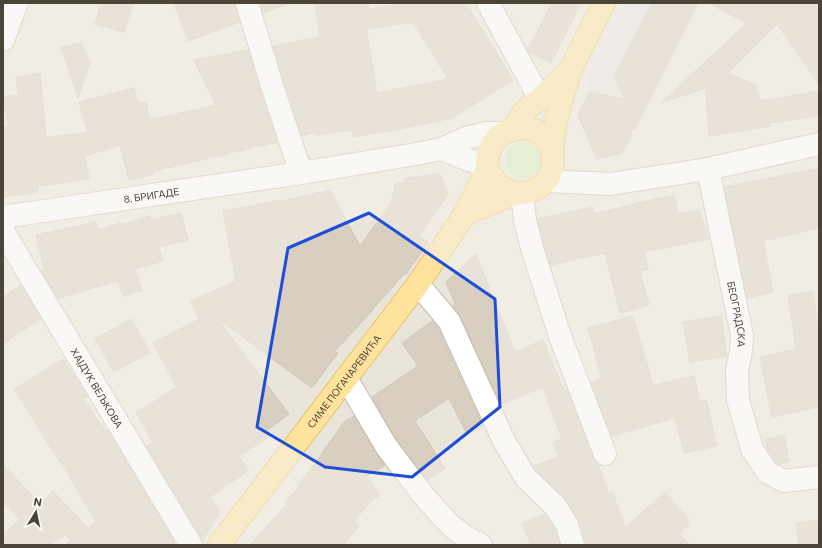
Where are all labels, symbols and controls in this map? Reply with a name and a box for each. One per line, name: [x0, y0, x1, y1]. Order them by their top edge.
street label: 8. БРИГАДЕ: [123, 185, 180, 205]
street label: БЕОГРАДСКА: [725, 280, 748, 348]
street label: СИМЕ ПОГАЧАРЕВИЋА: [305, 332, 383, 430]
street label: ХАЈДУК ВЕЉКОВА: [69, 346, 126, 430]
north arrow: [16, 492, 56, 532]
text: N: [33, 495, 43, 509]

